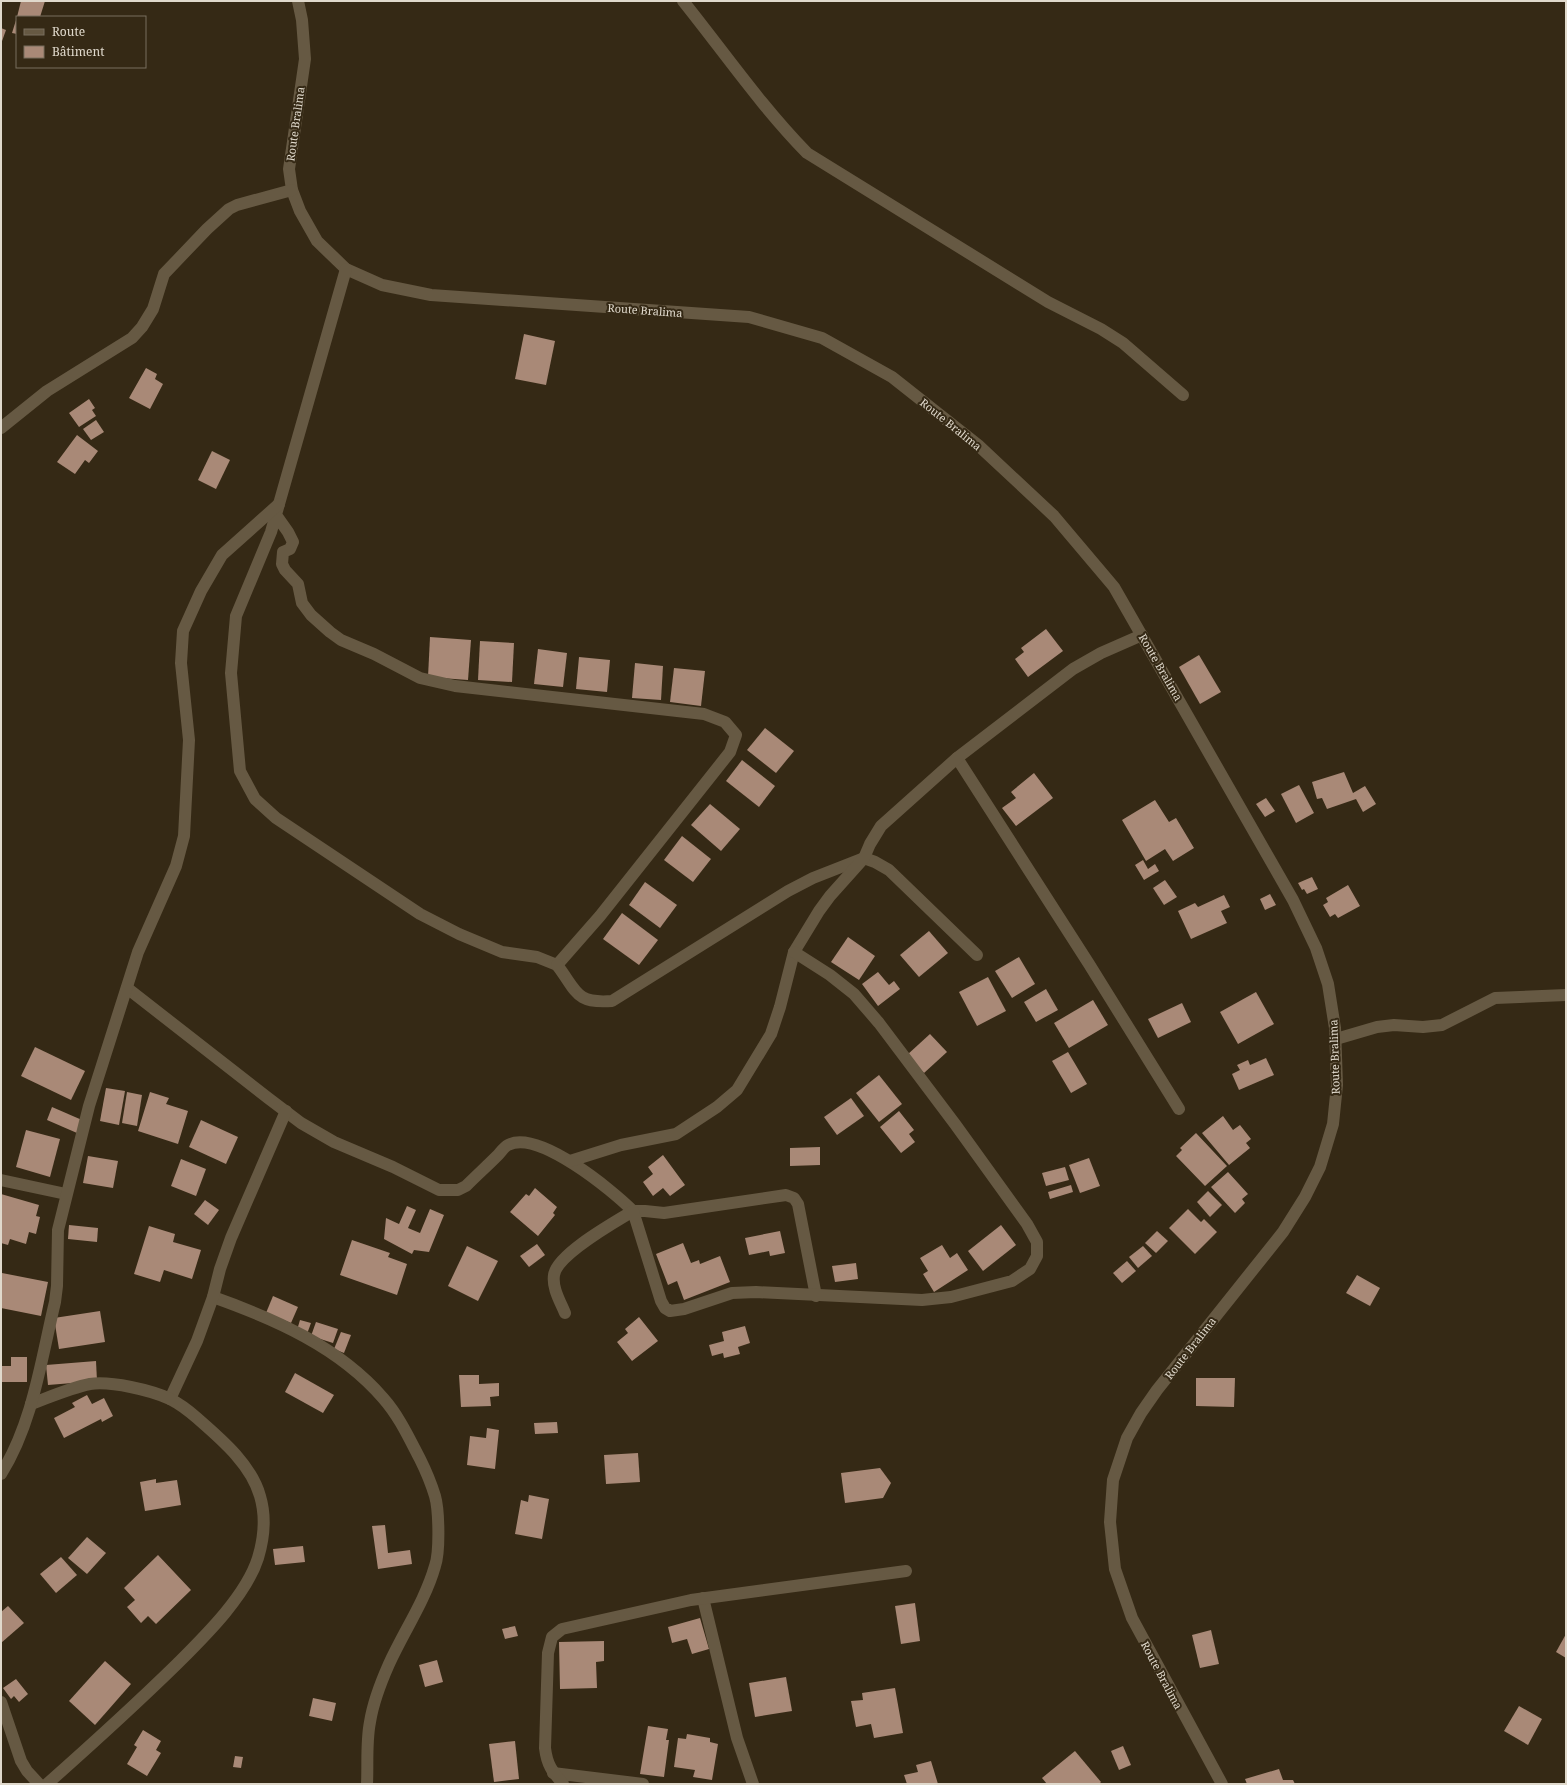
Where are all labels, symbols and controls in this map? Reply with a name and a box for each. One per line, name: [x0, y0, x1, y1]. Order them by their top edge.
legend: [16, 16, 146, 68]
text: Route: [52, 23, 85, 40]
text: Bâtiment: [52, 43, 104, 60]
street label: Route Bralima: [282, 86, 308, 162]
street label: Route Bralima: [607, 300, 683, 320]
street label: Route Bralima: [917, 395, 985, 453]
street label: Route Bralima: [1136, 631, 1186, 703]
street label: Route Bralima: [1325, 1019, 1343, 1095]
street label: Route Bralima: [1161, 1314, 1219, 1382]
street label: Route Bralima: [1138, 1638, 1186, 1712]

